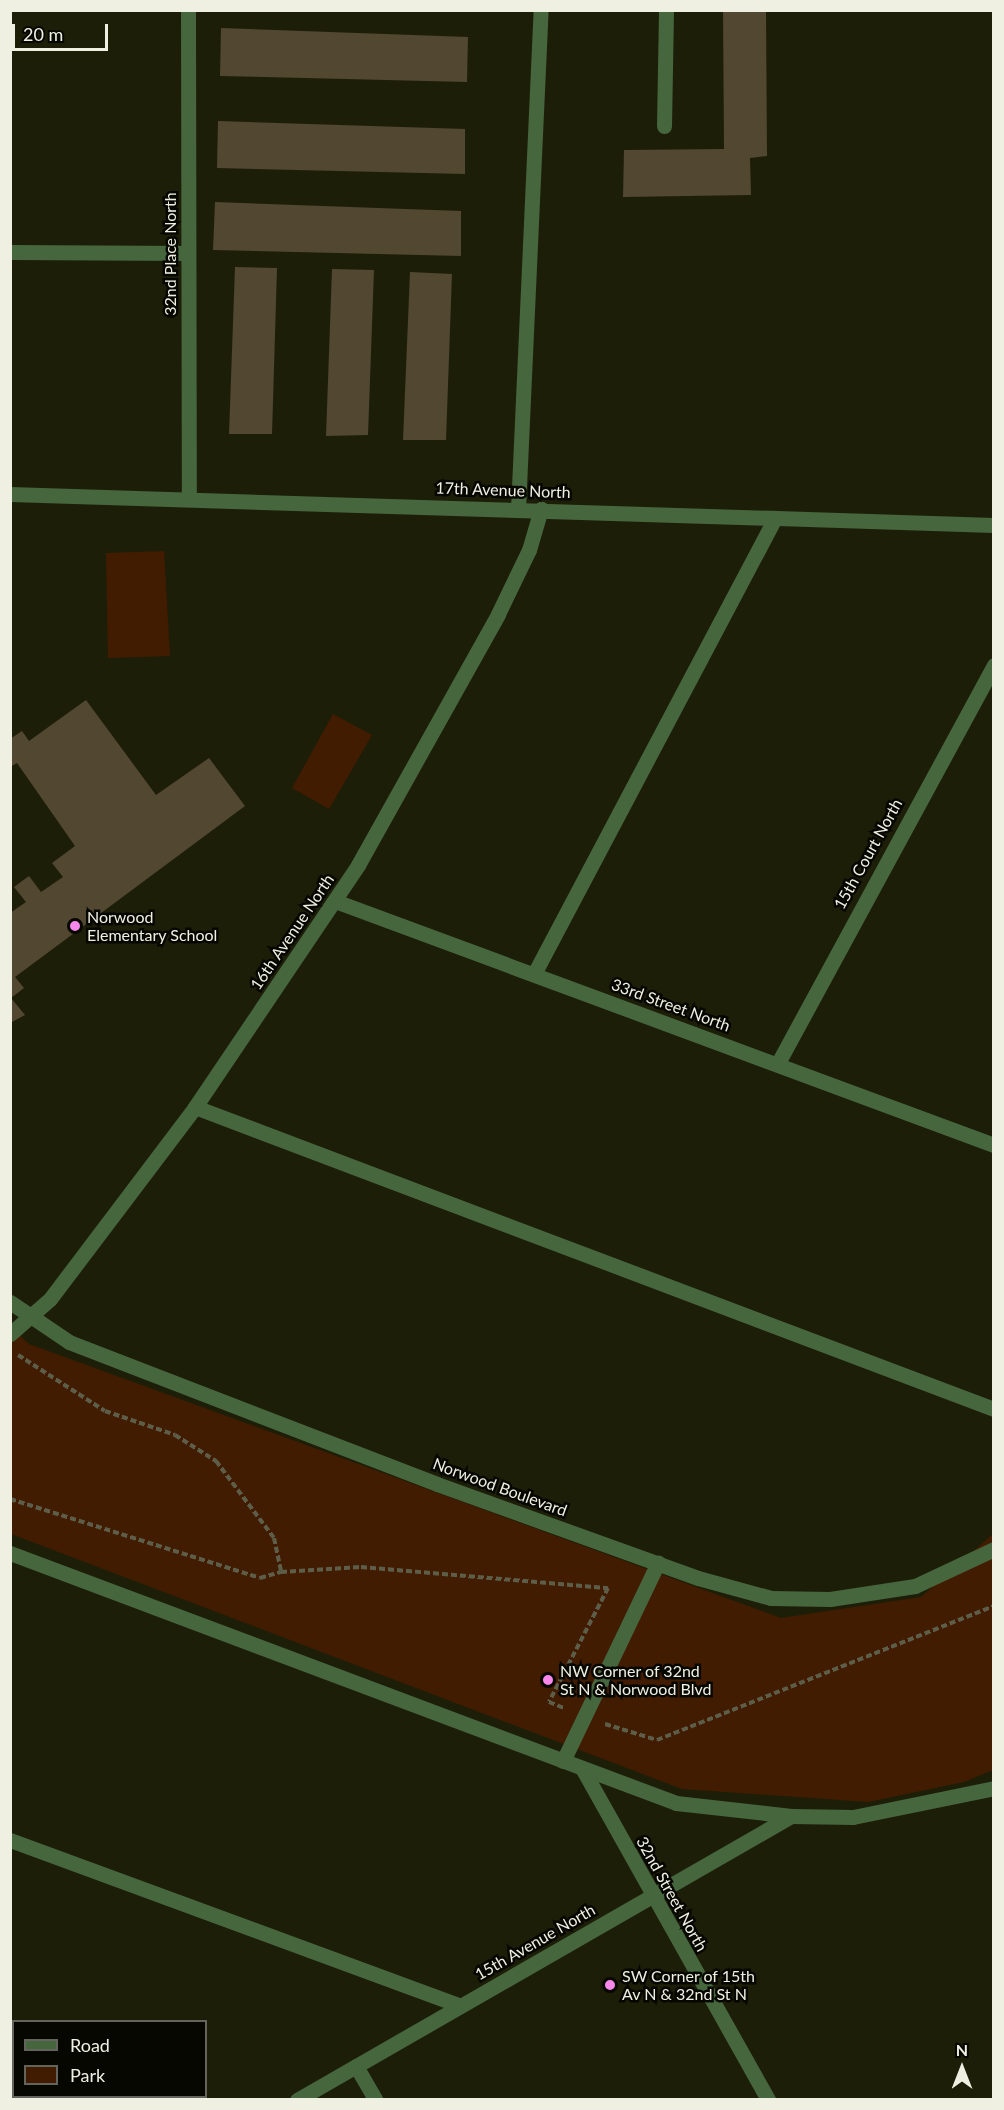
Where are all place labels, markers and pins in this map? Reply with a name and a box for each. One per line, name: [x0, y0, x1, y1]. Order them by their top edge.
place label: Norwood Elementary School: [87, 907, 218, 945]
marker: Norwood Elementary School: [68, 919, 82, 933]
place label: NW Corner of 32nd St N & Norwood Blvd: [560, 1661, 711, 1699]
marker: NW Corner of 32nd St N & Norwood Blvd: [541, 1673, 555, 1687]
place label: SW Corner of 15th Av N & 32nd St N: [622, 1966, 756, 2004]
marker: SW Corner of 15th Av N & 32nd St N: [603, 1978, 617, 1992]

